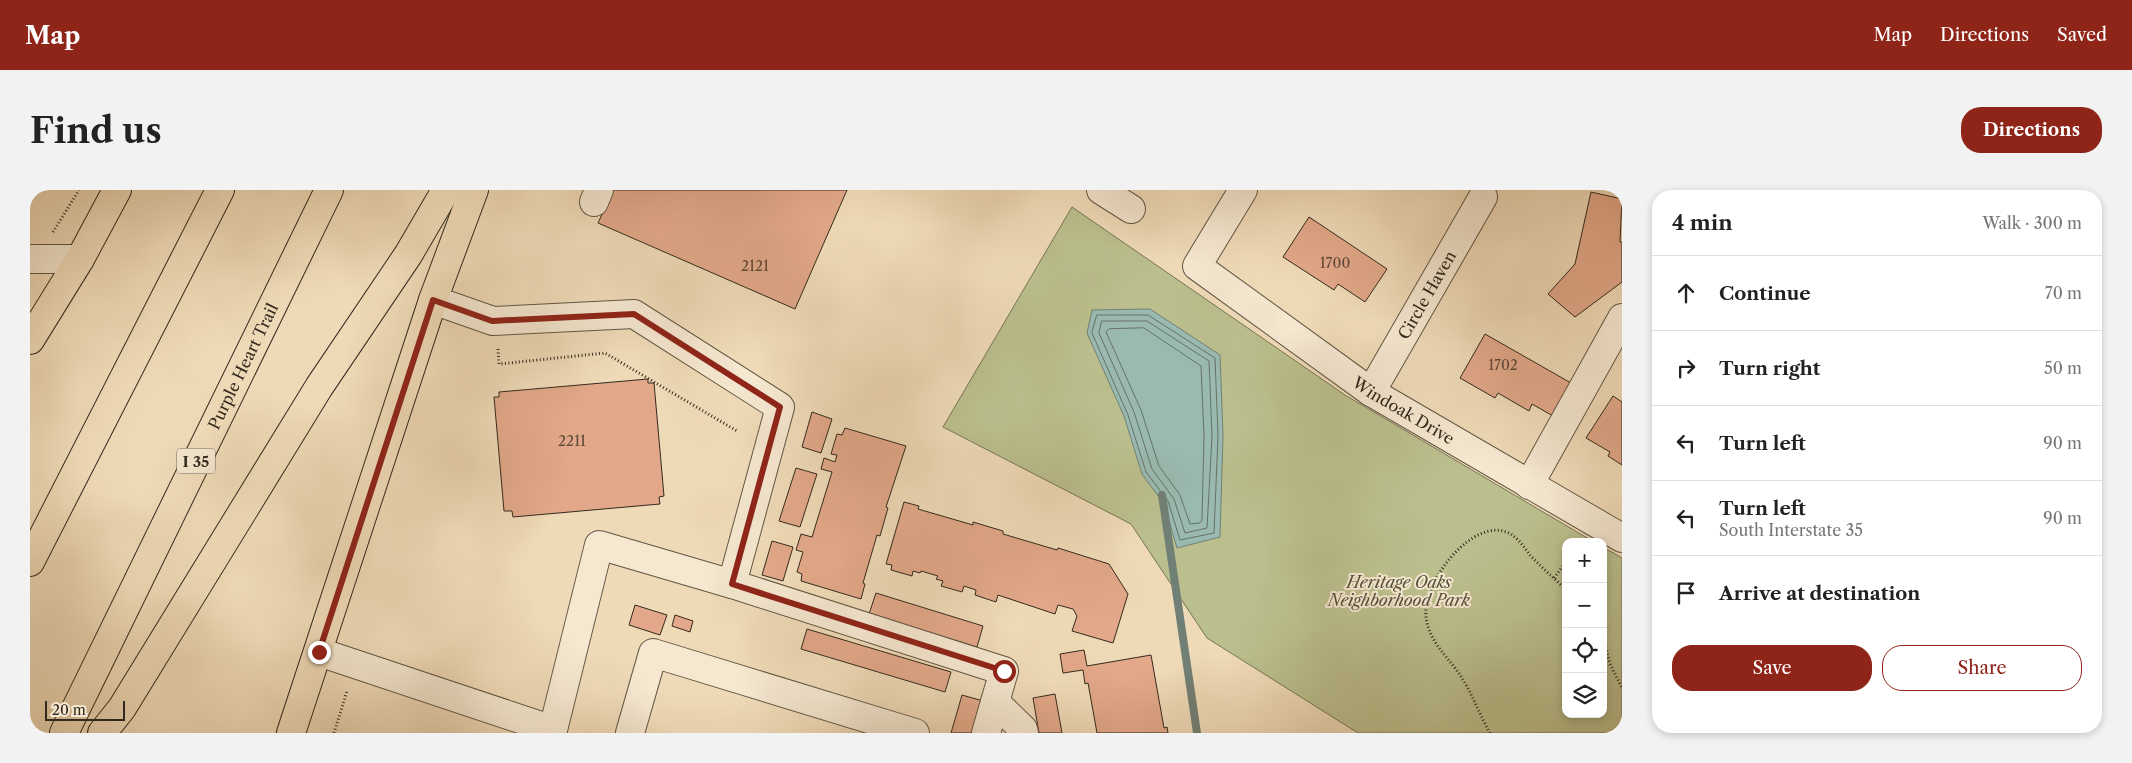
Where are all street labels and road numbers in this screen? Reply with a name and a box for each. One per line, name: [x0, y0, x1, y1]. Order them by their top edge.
street label: Circle Haven: [1393, 247, 1460, 343]
street label: Purple Heart Trail: [204, 300, 282, 433]
street label: Windoak Drive: [1348, 371, 1458, 448]
road number: I 35: [177, 448, 215, 474]

